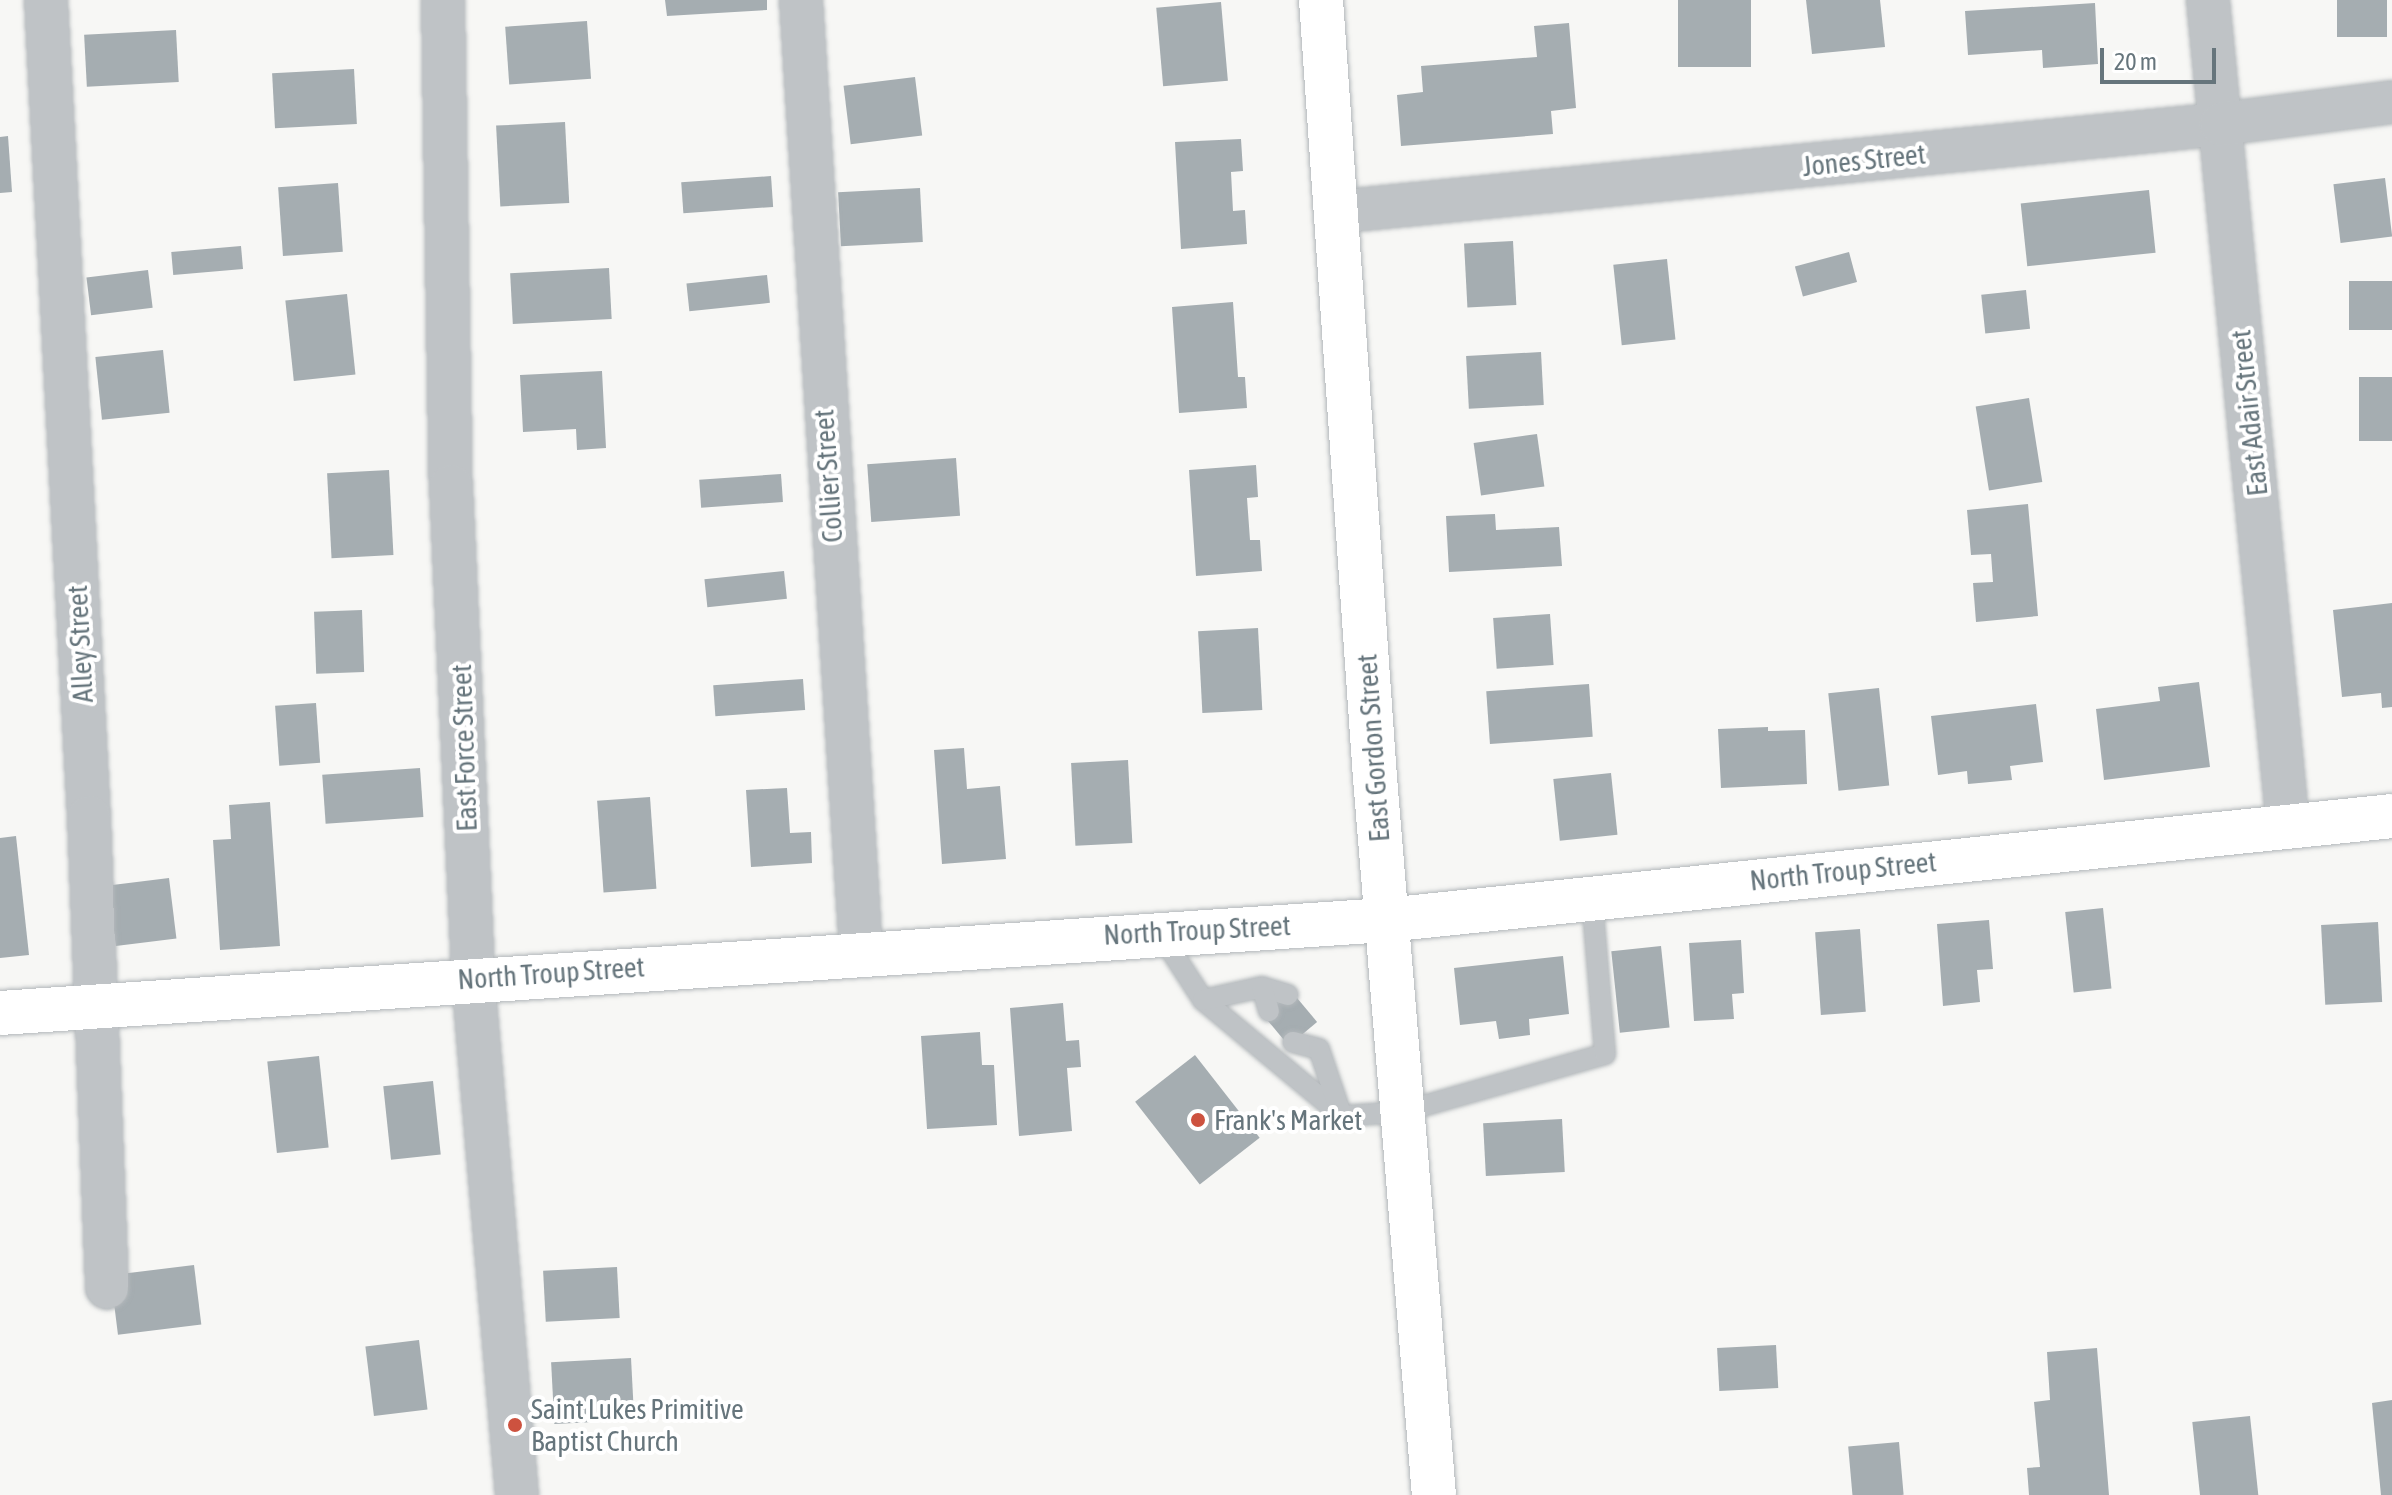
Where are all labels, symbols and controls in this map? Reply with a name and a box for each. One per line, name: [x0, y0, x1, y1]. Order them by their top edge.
scale bar: [2104, 32, 2220, 82]
text: 20 m: [2114, 48, 2157, 75]
street label: Jones Street: [1801, 137, 1927, 183]
street label: East Adair Street: [2224, 328, 2274, 498]
street label: Collier Street: [807, 408, 849, 544]
street label: Alley Street: [60, 584, 100, 704]
street label: East Gordon Street: [1350, 653, 1396, 843]
street label: East Force Street: [444, 664, 484, 832]
street label: North Troup Street: [1748, 845, 1938, 897]
street label: North Troup Street: [1103, 908, 1291, 952]
street label: North Troup Street: [456, 950, 646, 996]
place label: Frank's Market: [1214, 1103, 1362, 1137]
marker: Frank's Market: [1189, 1111, 1207, 1129]
place label: Saint Lukes Primitive Baptist Church: [531, 1392, 744, 1458]
marker: Saint Lukes Primitive Baptist Church: [506, 1416, 524, 1434]

